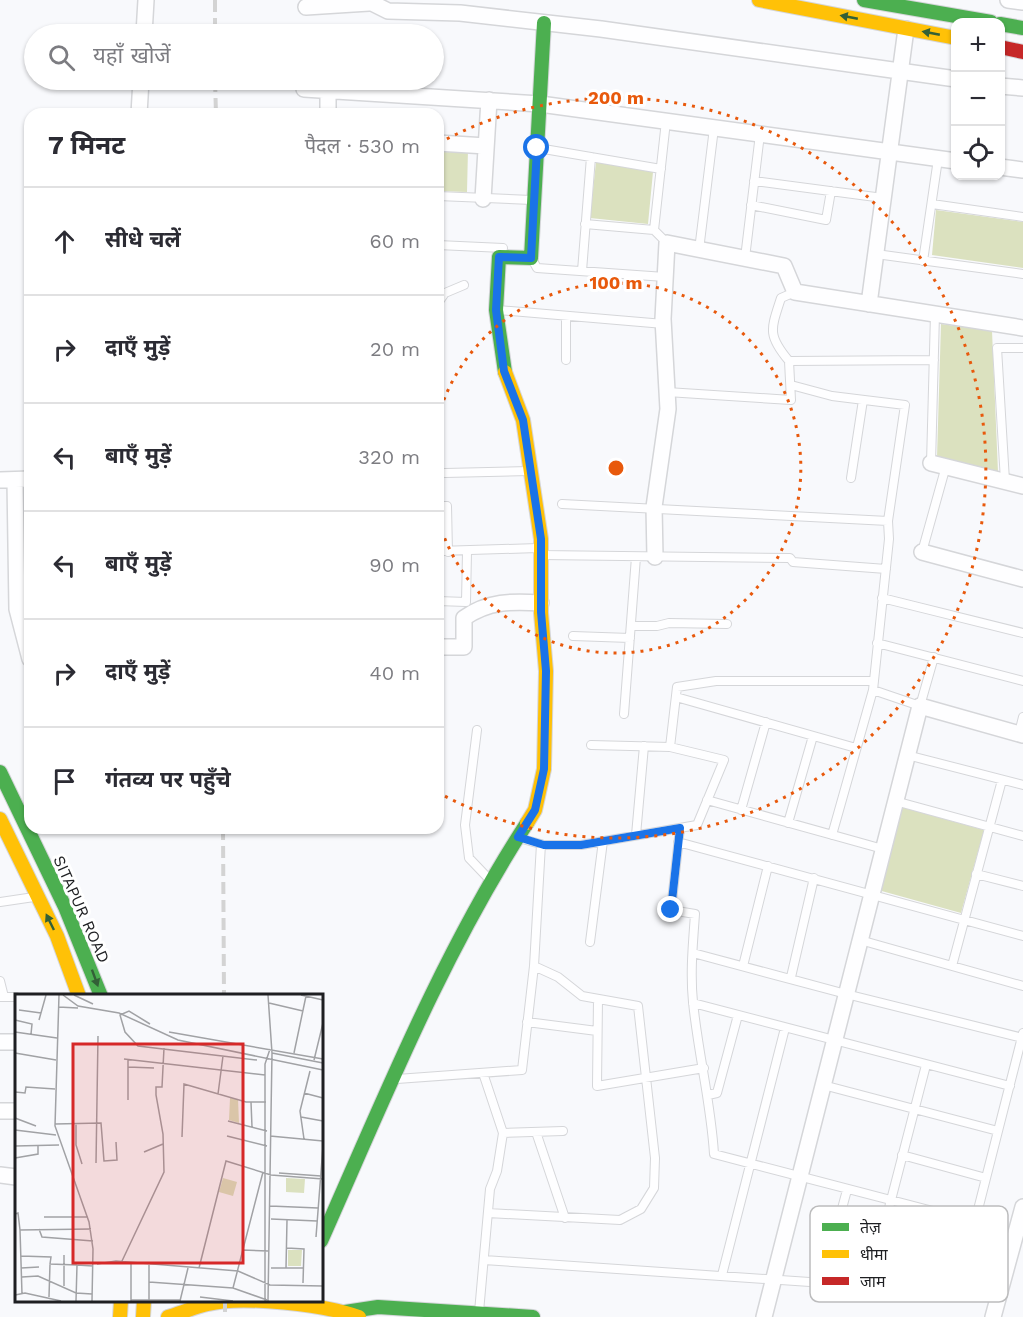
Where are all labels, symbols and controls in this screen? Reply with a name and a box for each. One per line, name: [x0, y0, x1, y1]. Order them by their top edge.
one-way arrow: [839, 12, 858, 21]
map controls: [951, 18, 1005, 180]
button: +: [951, 18, 1005, 72]
search box: [24, 24, 444, 90]
one-way arrow: [921, 28, 940, 37]
icon: search: [45, 41, 78, 74]
text: यहाँ खोजें: [93, 43, 171, 68]
button: −: [951, 72, 1005, 126]
text: 200 m: [588, 87, 644, 108]
button: locate: [951, 126, 1005, 180]
text: 7 मिनट: [48, 130, 125, 160]
text: पैदल · 530 m: [305, 134, 420, 158]
route start: [523, 134, 549, 160]
icon: ahead: [48, 225, 81, 258]
text: सीधे चलें: [105, 227, 181, 252]
text: 60 m: [370, 229, 420, 253]
text: 100 m: [589, 272, 643, 293]
icon: right: [48, 333, 81, 366]
text: दाएँ मुड़ें: [105, 335, 170, 360]
text: 20 m: [370, 337, 420, 361]
icon: left: [48, 441, 81, 474]
text: बाएँ मुड़ें: [105, 443, 172, 468]
text: 320 m: [358, 445, 420, 469]
centre of rings: [606, 458, 626, 478]
icon: left: [48, 549, 81, 582]
text: बाएँ मुड़ें: [105, 551, 172, 576]
text: 90 m: [369, 553, 420, 577]
icon: right: [48, 657, 81, 690]
text: दाएँ मुड़ें: [105, 659, 170, 684]
text: 40 m: [369, 661, 420, 685]
icon: arrive: [48, 765, 81, 798]
text: गंतव्य पर पहुँचे: [105, 767, 231, 792]
street label: SITAPUR ROAD: [49, 853, 114, 966]
route end: [657, 896, 683, 922]
one-way arrow: [46, 913, 55, 930]
one-way arrow: [90, 969, 100, 987]
inset map: [15, 994, 322, 1302]
legend: [810, 1206, 1008, 1302]
text: तेज़: [860, 1218, 882, 1237]
text: धीमा: [860, 1245, 889, 1264]
text: जाम: [860, 1272, 886, 1291]

